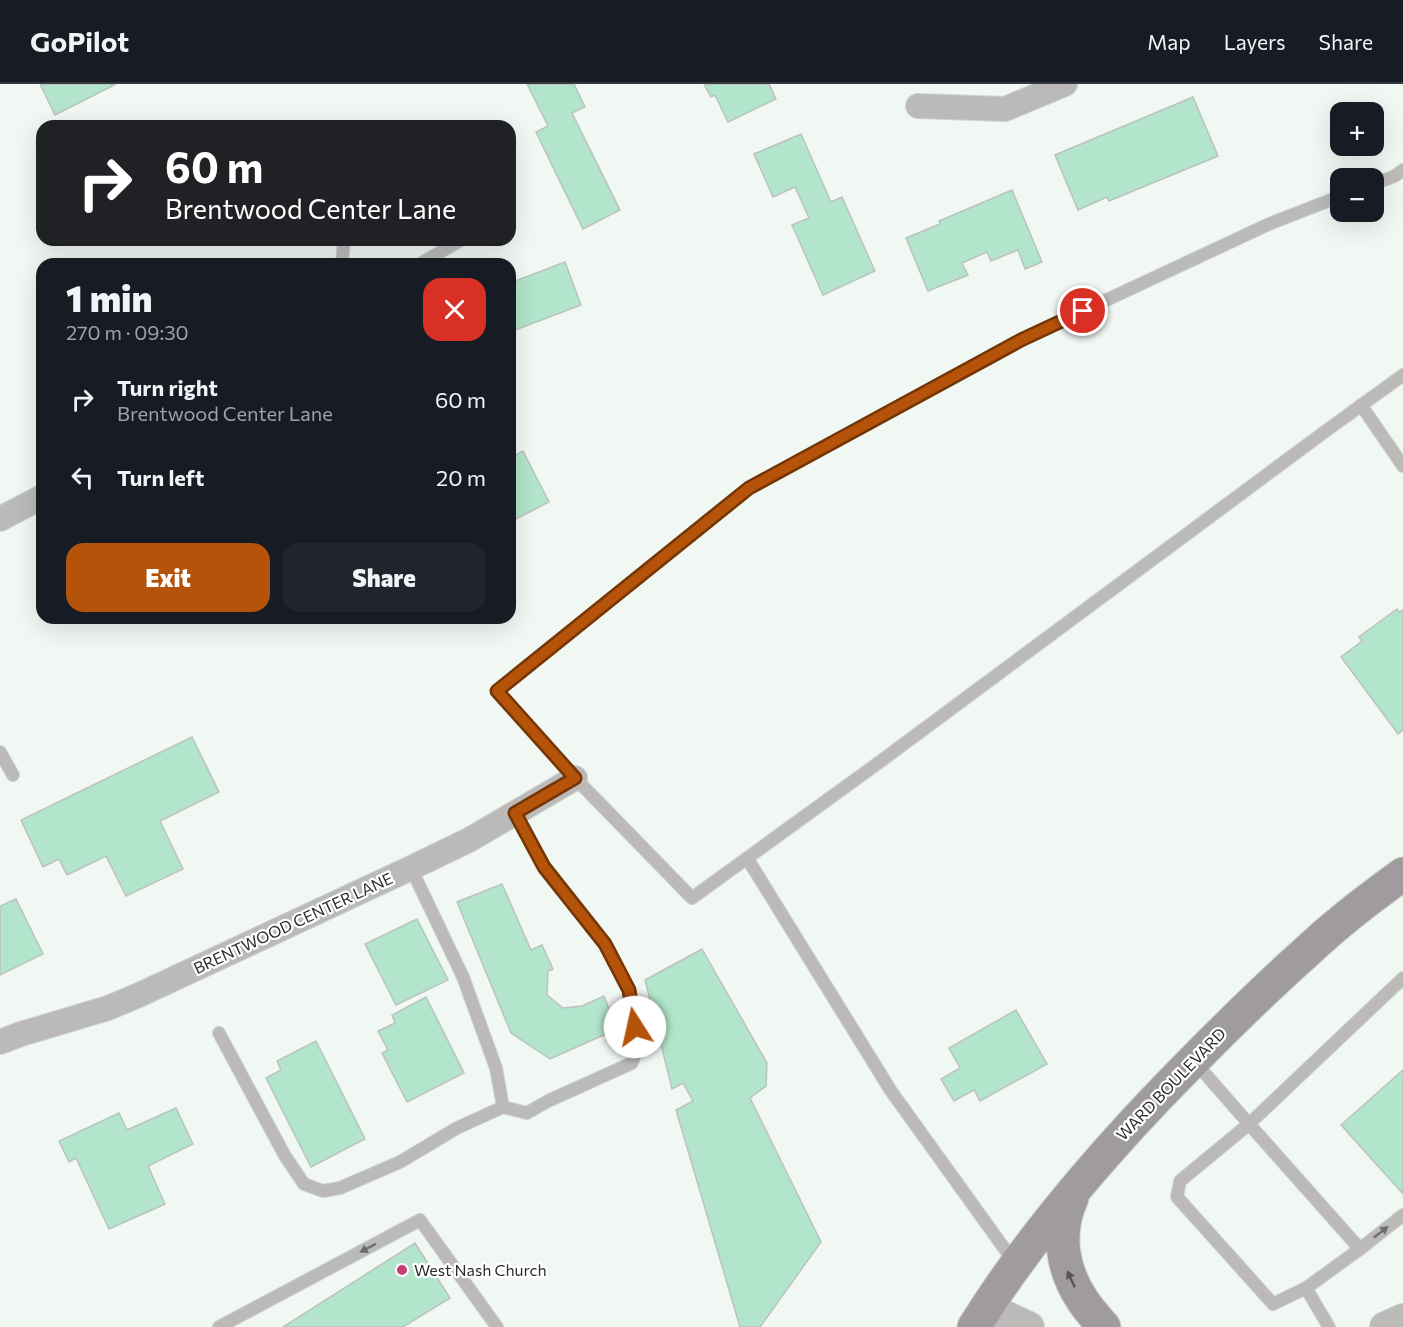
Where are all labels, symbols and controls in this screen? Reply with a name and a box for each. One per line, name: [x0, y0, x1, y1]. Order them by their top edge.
text: GoPilot: [30, 24, 129, 58]
text: Map: [1147, 29, 1191, 54]
text: Layers: [1224, 29, 1286, 54]
text: Share: [1319, 29, 1373, 54]
map controls: [1330, 102, 1384, 222]
button: +: [1330, 102, 1384, 156]
text: 60 m: [165, 140, 264, 192]
icon: right: [66, 144, 144, 222]
button: −: [1330, 168, 1384, 222]
text: Brentwood Center Lane: [165, 192, 456, 225]
text: 1 min: [66, 275, 152, 319]
button: close: [423, 278, 486, 341]
pin: [1057, 285, 1108, 336]
icon: arrive: [1066, 294, 1099, 327]
text: 270 m · 09:30: [66, 320, 189, 344]
text: Turn right: [117, 374, 218, 401]
icon: right: [66, 383, 99, 416]
text: 60 m: [435, 386, 486, 413]
text: Brentwood Center Lane: [117, 401, 333, 425]
icon: left: [66, 461, 99, 494]
text: Turn left: [117, 464, 204, 491]
text: 20 m: [436, 464, 486, 491]
button: Exit: [66, 543, 270, 612]
button: Share: [282, 543, 486, 612]
street label: BRENTWOOD CENTER LANE: [190, 868, 395, 977]
position arrow: [603, 995, 667, 1059]
street label: WARD BOULEVARD: [1112, 1024, 1229, 1144]
one-way arrow: [1374, 1227, 1389, 1239]
one-way arrow: [359, 1243, 376, 1253]
place label: West Nash Church: [414, 1260, 547, 1279]
marker: West Nash Church: [395, 1263, 409, 1277]
one-way arrow: [1066, 1269, 1076, 1287]

